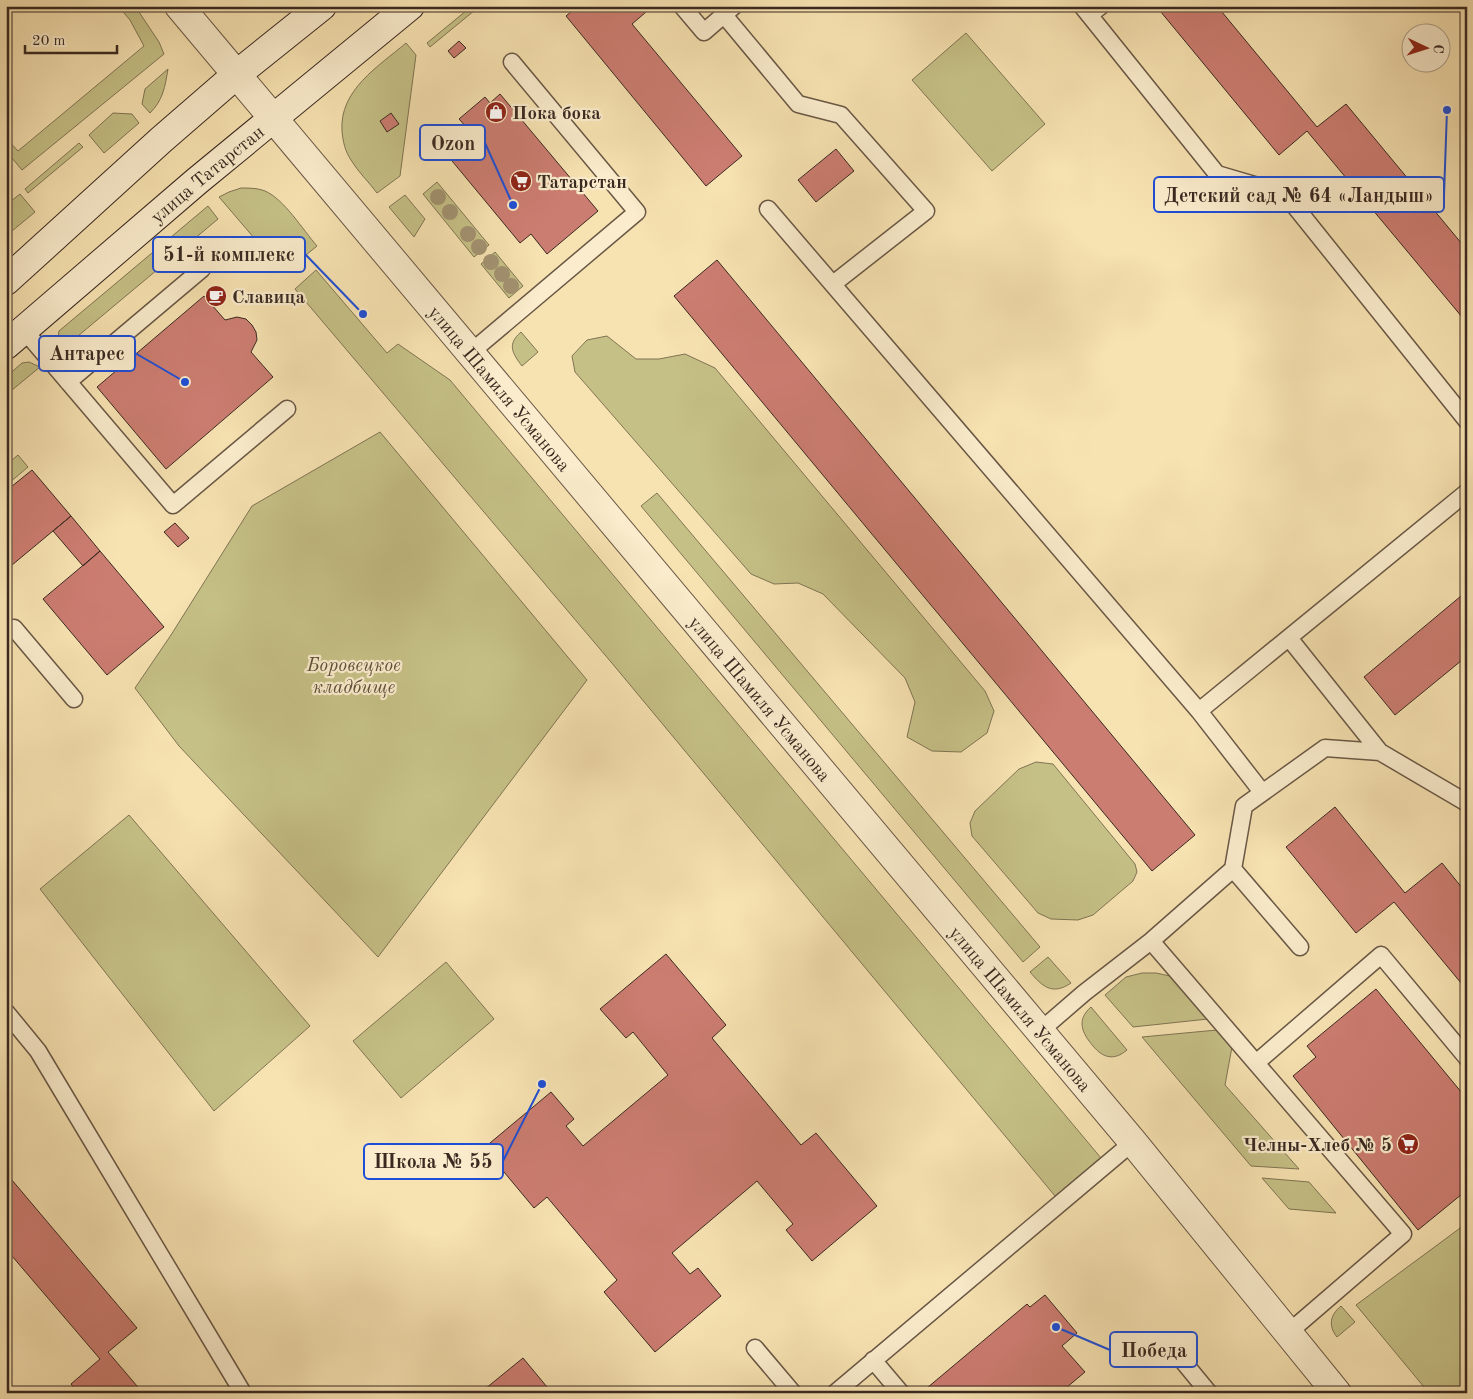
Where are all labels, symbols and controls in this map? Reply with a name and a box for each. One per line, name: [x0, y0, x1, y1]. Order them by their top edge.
scale bar: [25, 22, 118, 54]
north arrow: [1400, 22, 1450, 72]
text: 20 m: [32, 34, 66, 49]
text: С: [1431, 44, 1445, 54]
shop icon: Пока бока: [484, 100, 508, 124]
place label: Пока бока: [512, 105, 601, 124]
street label: улица Татарстан: [148, 123, 269, 228]
callout: Ozon: [420, 125, 485, 160]
text: Ozon: [431, 135, 475, 155]
supermarket icon: Татарстан: [509, 169, 533, 193]
place label: Татарстан: [537, 174, 627, 193]
callout: Детский сад № 64 «Ландыш»: [1154, 177, 1444, 212]
text: Детский сад № 64 «Ландыш»: [1164, 187, 1434, 207]
callout: 51-й комплекс: [153, 237, 305, 272]
text: 51-й комплекс: [163, 245, 295, 266]
cafe icon: Славица: [204, 284, 228, 308]
place label: Славица: [232, 289, 306, 308]
street label: улица Шамиля Усманова: [423, 303, 573, 477]
callout: Антарес: [39, 336, 135, 371]
text: Антарес: [49, 345, 125, 365]
street label: улица Шамиля Усманова: [684, 614, 833, 787]
park label: Боровецкое кладбище: [306, 657, 401, 698]
street label: улица Шамиля Усманова: [944, 924, 1094, 1097]
supermarket icon: Челны-Хлеб № 5: [1396, 1132, 1420, 1156]
place label: Челны-Хлеб № 5: [1243, 1137, 1392, 1156]
callout: Школа № 55: [364, 1144, 503, 1179]
text: Школа № 55: [373, 1152, 493, 1173]
callout: Победа: [1110, 1332, 1197, 1367]
text: Победа: [1121, 1342, 1187, 1362]

